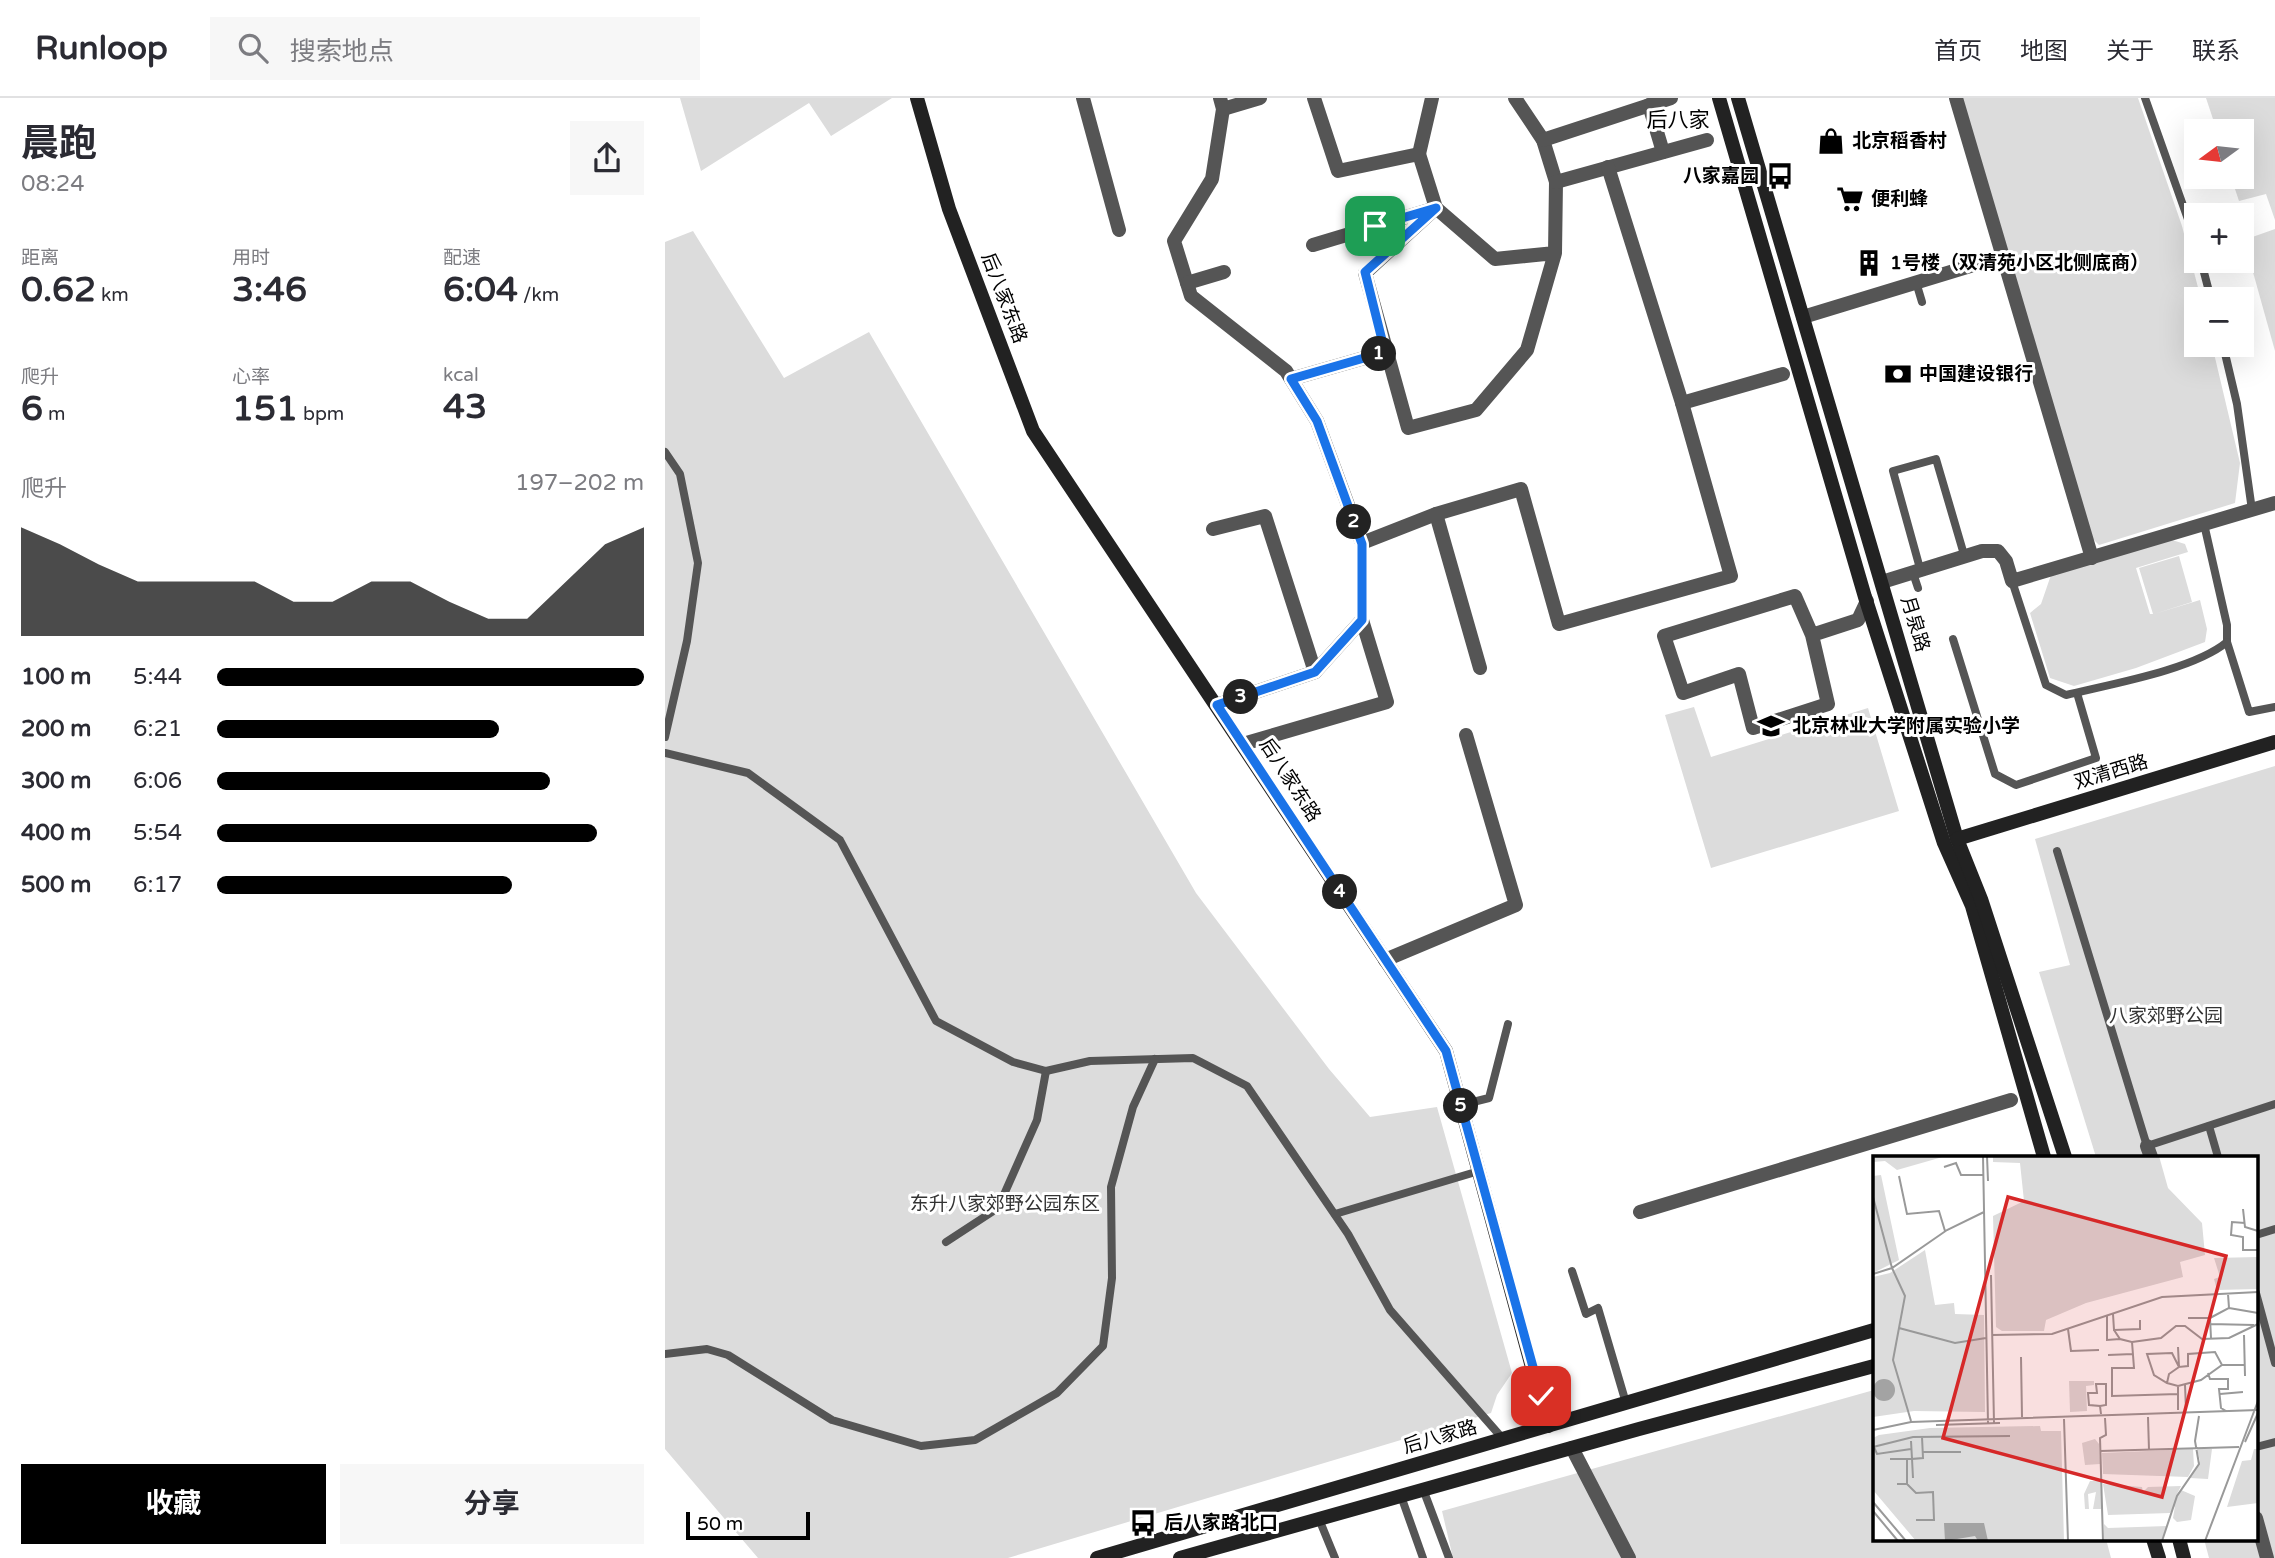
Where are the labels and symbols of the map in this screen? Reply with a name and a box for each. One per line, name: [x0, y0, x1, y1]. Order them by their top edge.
district label: 后八家: [1647, 108, 1710, 133]
north arrow: [2184, 119, 2254, 189]
shop icon: 北京稻香村: [1816, 126, 1846, 156]
place label: 北京稻香村: [1852, 130, 1947, 152]
bus stop icon: 八家嘉园: [1765, 161, 1795, 191]
place label: 八家嘉园: [1683, 165, 1759, 187]
supermarket icon: 便利蜂: [1835, 184, 1865, 214]
place label: 便利蜂: [1871, 188, 1928, 210]
pin: [1345, 196, 1405, 256]
building icon: 1号楼（双清苑小区北侧底商）: [1854, 248, 1884, 278]
street label: 后八家东路: [977, 250, 1031, 346]
place label: 1号楼（双清苑小区北侧底商）: [1890, 252, 2149, 274]
pin: 1: [1361, 336, 1397, 372]
bank icon: 中国建设银行: [1883, 359, 1913, 389]
place label: 中国建设银行: [1919, 363, 2033, 385]
pin: 2: [1337, 504, 1371, 540]
street label: 月泉路: [1896, 594, 1934, 654]
pin: 3: [1223, 680, 1259, 714]
school or university icon: 北京林业大学附属实验小学: [1756, 711, 1786, 741]
place label: 北京林业大学附属实验小学: [1792, 715, 2020, 737]
street label: 后八家东路: [1255, 734, 1325, 826]
street label: 双清西路: [2071, 750, 2151, 794]
pin: 4: [1323, 874, 1357, 910]
park label: 八家郊野公园: [2109, 1005, 2223, 1027]
pin: 5: [1443, 1088, 1479, 1124]
inset map: [1873, 1156, 2257, 1540]
park label: 东升八家郊野公园东区: [910, 1193, 1100, 1215]
pin: [1511, 1366, 1571, 1426]
street label: 后八家路: [1400, 1416, 1480, 1458]
bus stop icon: 后八家路北口: [1128, 1508, 1158, 1538]
scale bar: [686, 1509, 810, 1541]
place label: 后八家路北口: [1164, 1512, 1278, 1534]

